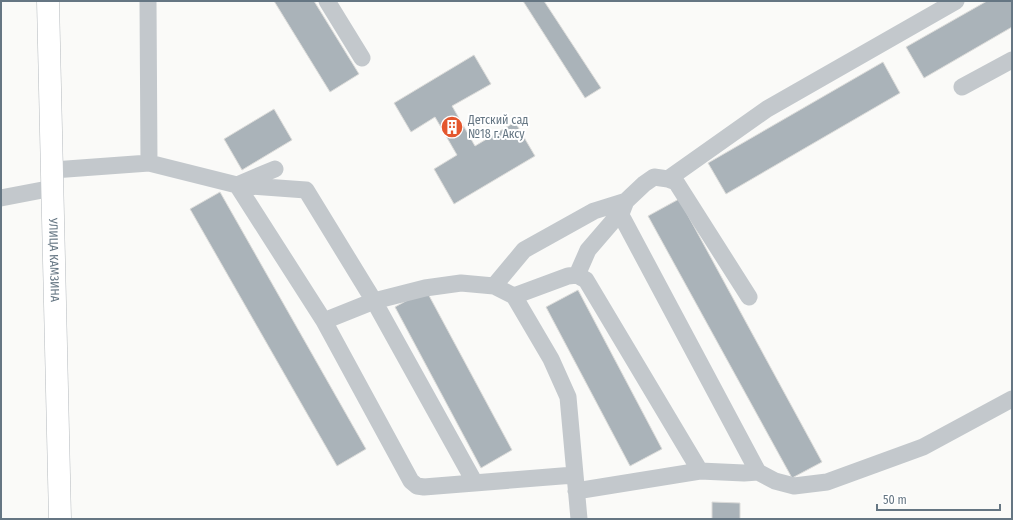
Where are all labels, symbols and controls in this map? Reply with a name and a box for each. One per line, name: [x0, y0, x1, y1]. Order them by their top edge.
place label: Детский сад №18 г. Аксу: [467, 113, 528, 141]
building icon: Детский сад №18 г. Аксу: [439, 114, 465, 140]
street label: УЛИЦА КАМЗИНА: [46, 217, 62, 303]
scale bar: [877, 486, 1000, 512]
text: 50 m: [883, 493, 907, 507]

